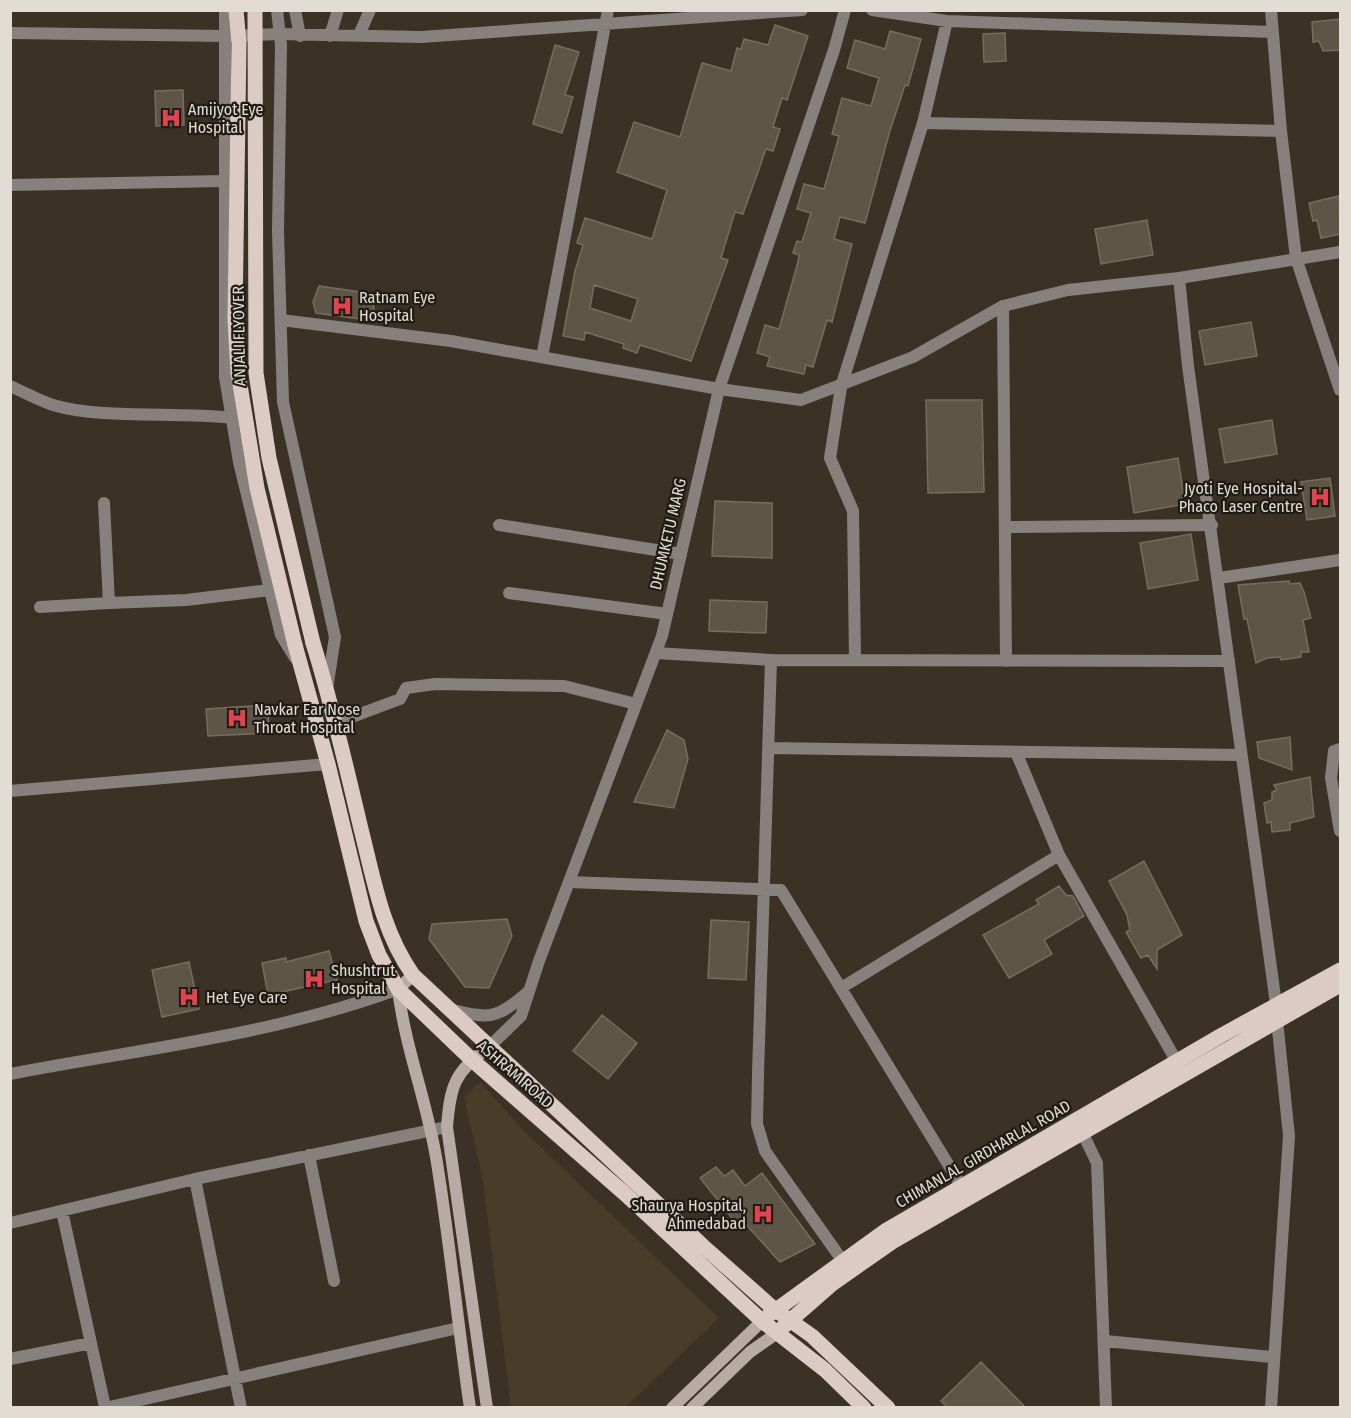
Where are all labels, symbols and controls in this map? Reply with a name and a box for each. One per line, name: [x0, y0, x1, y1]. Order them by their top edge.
place label: Amijyot Eye Hospital: [188, 100, 264, 137]
hospital icon: Amijyot Eye Hospital: [159, 106, 183, 130]
street label: ANJALI FLYOVER: [229, 285, 249, 386]
place label: Ratnam Eye Hospital: [359, 288, 435, 325]
hospital icon: Ratnam Eye Hospital: [330, 294, 354, 318]
street label: DHUMKETU MARG: [646, 476, 690, 592]
place label: Jyoti Eye Hospital- Phaco Laser Centre: [1179, 479, 1303, 516]
hospital icon: Jyoti Eye Hospital- Phaco Laser Centre: [1308, 485, 1332, 509]
place label: Navkar Ear Nose Throat Hospital: [254, 700, 360, 737]
hospital icon: Navkar Ear Nose Throat Hospital: [225, 706, 249, 730]
place label: Shushtrut Hospital: [331, 961, 396, 998]
hospital icon: Shushtrut Hospital: [302, 967, 326, 991]
hospital icon: Het Eye Care: [177, 985, 201, 1009]
place label: Het Eye Care: [206, 988, 287, 1007]
street label: ASHRAM ROAD: [473, 1036, 557, 1112]
street label: CHIMANLAL GIRDHARLAL ROAD: [892, 1096, 1074, 1212]
place label: Shaurya Hospital, Ahmedabad: [631, 1196, 746, 1233]
hospital icon: Shaurya Hospital, Ahmedabad: [751, 1202, 775, 1226]

